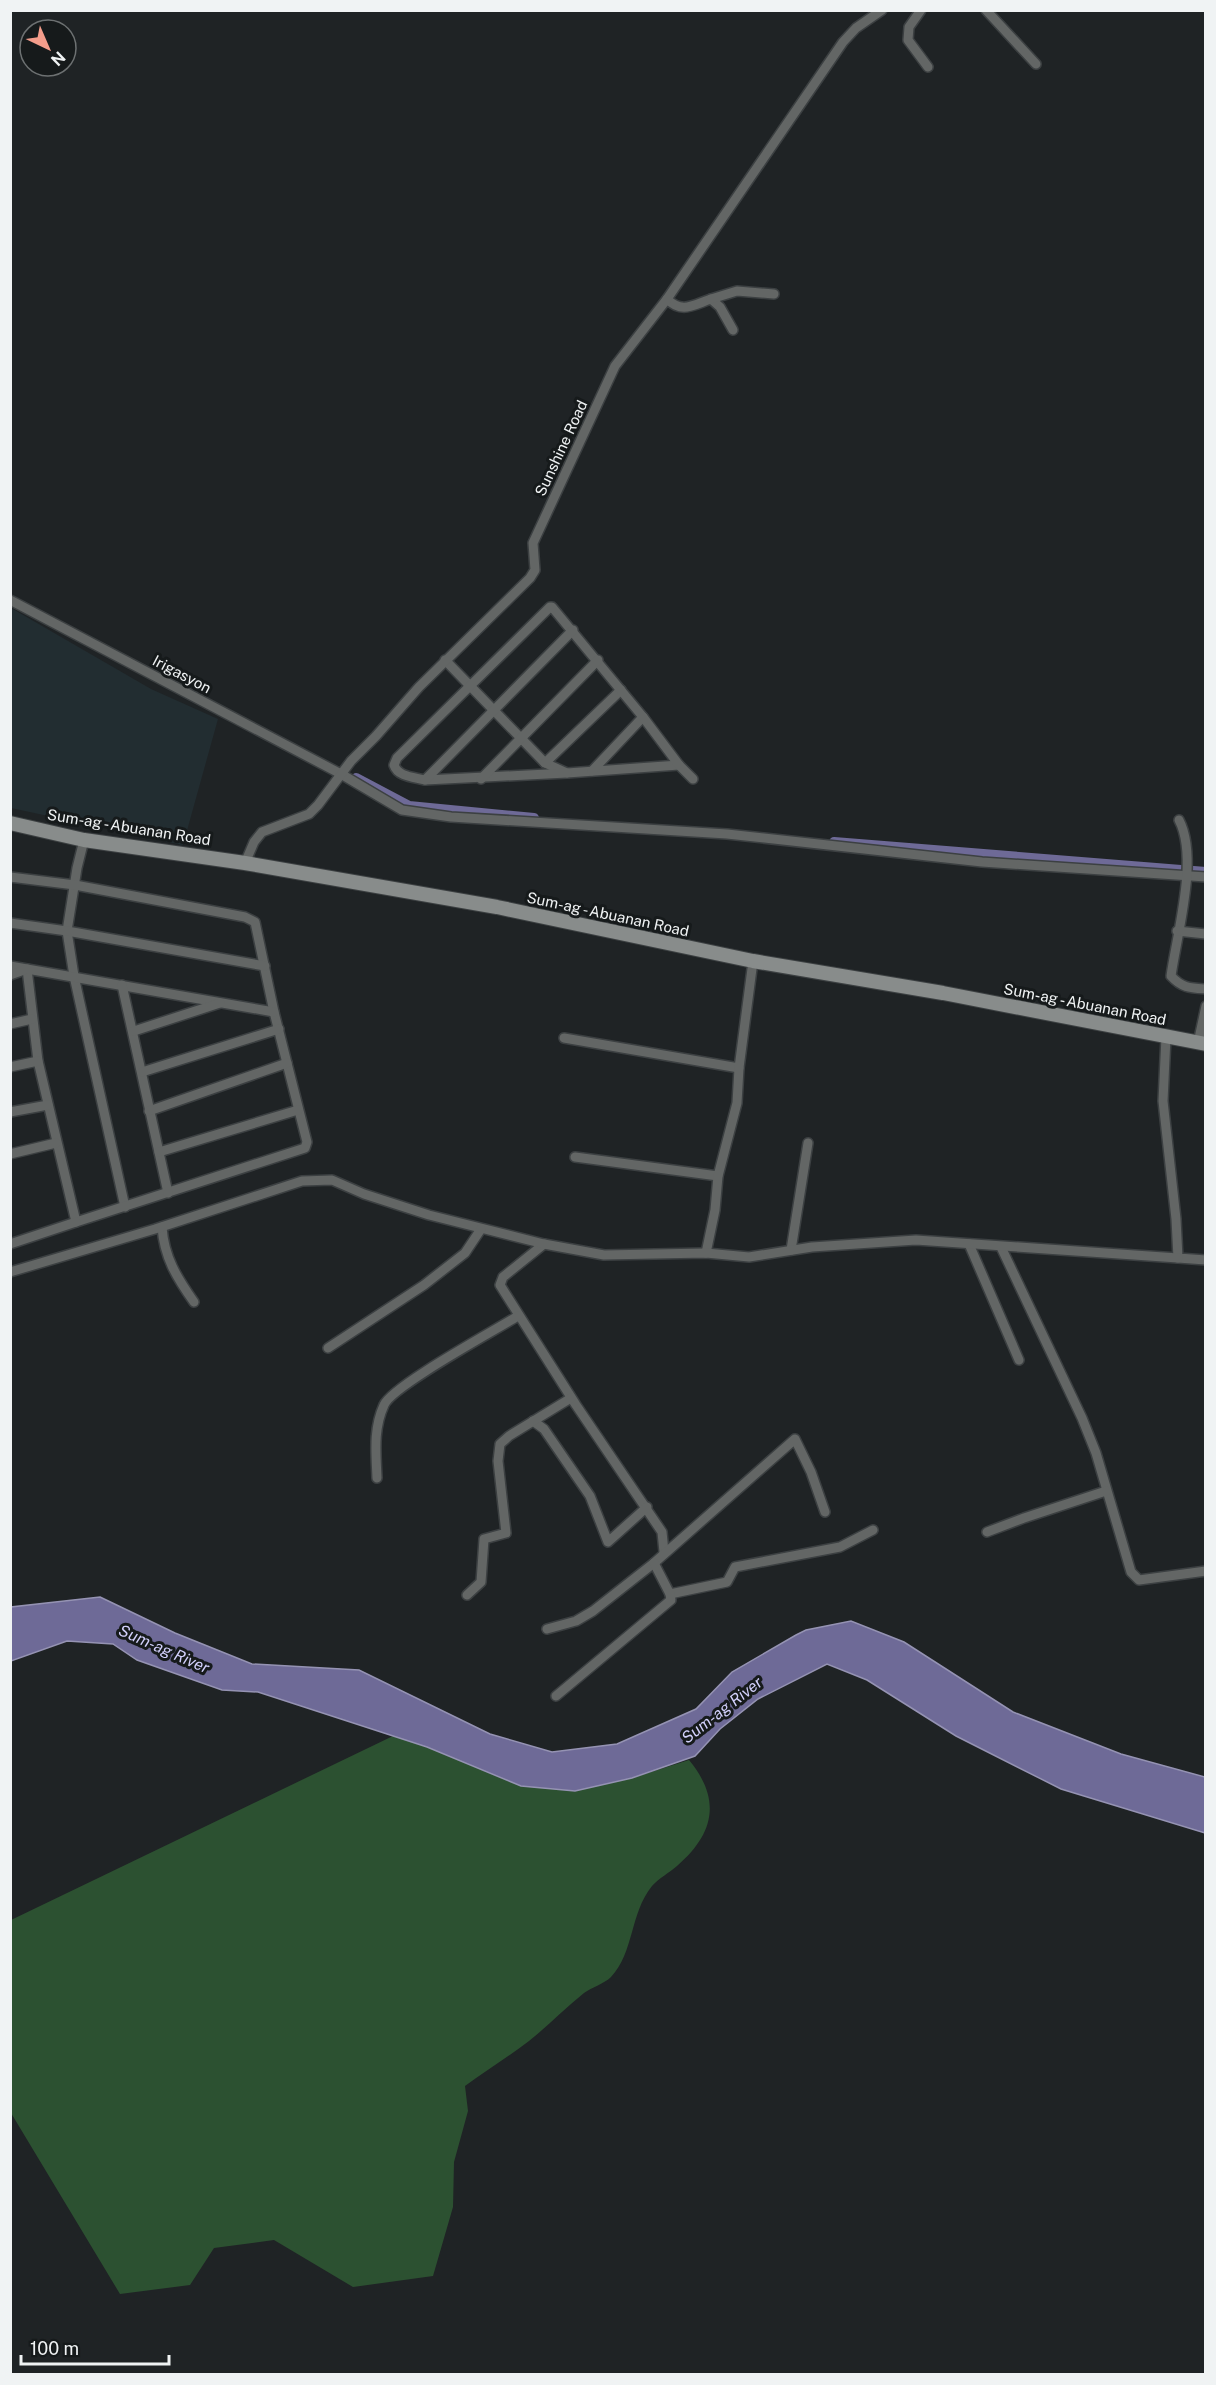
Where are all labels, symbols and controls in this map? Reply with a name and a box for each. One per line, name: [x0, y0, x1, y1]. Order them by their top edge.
north arrow: [18, 18, 78, 78]
text: N: [47, 47, 69, 70]
street label: Sunshine Road: [531, 397, 591, 499]
street label: Irigasyon: [150, 652, 214, 696]
street label: Sum-ag - Abuanan Road: [46, 806, 212, 848]
street label: Sum-ag - Abuanan Road: [525, 888, 691, 940]
street label: Sum-ag - Abuanan Road: [1002, 980, 1168, 1028]
water label: Sum-ag River: [116, 1621, 213, 1678]
water label: Sum-ag River: [678, 1672, 767, 1747]
scale bar: [21, 2328, 170, 2366]
text: 100 m: [30, 2338, 79, 2359]

